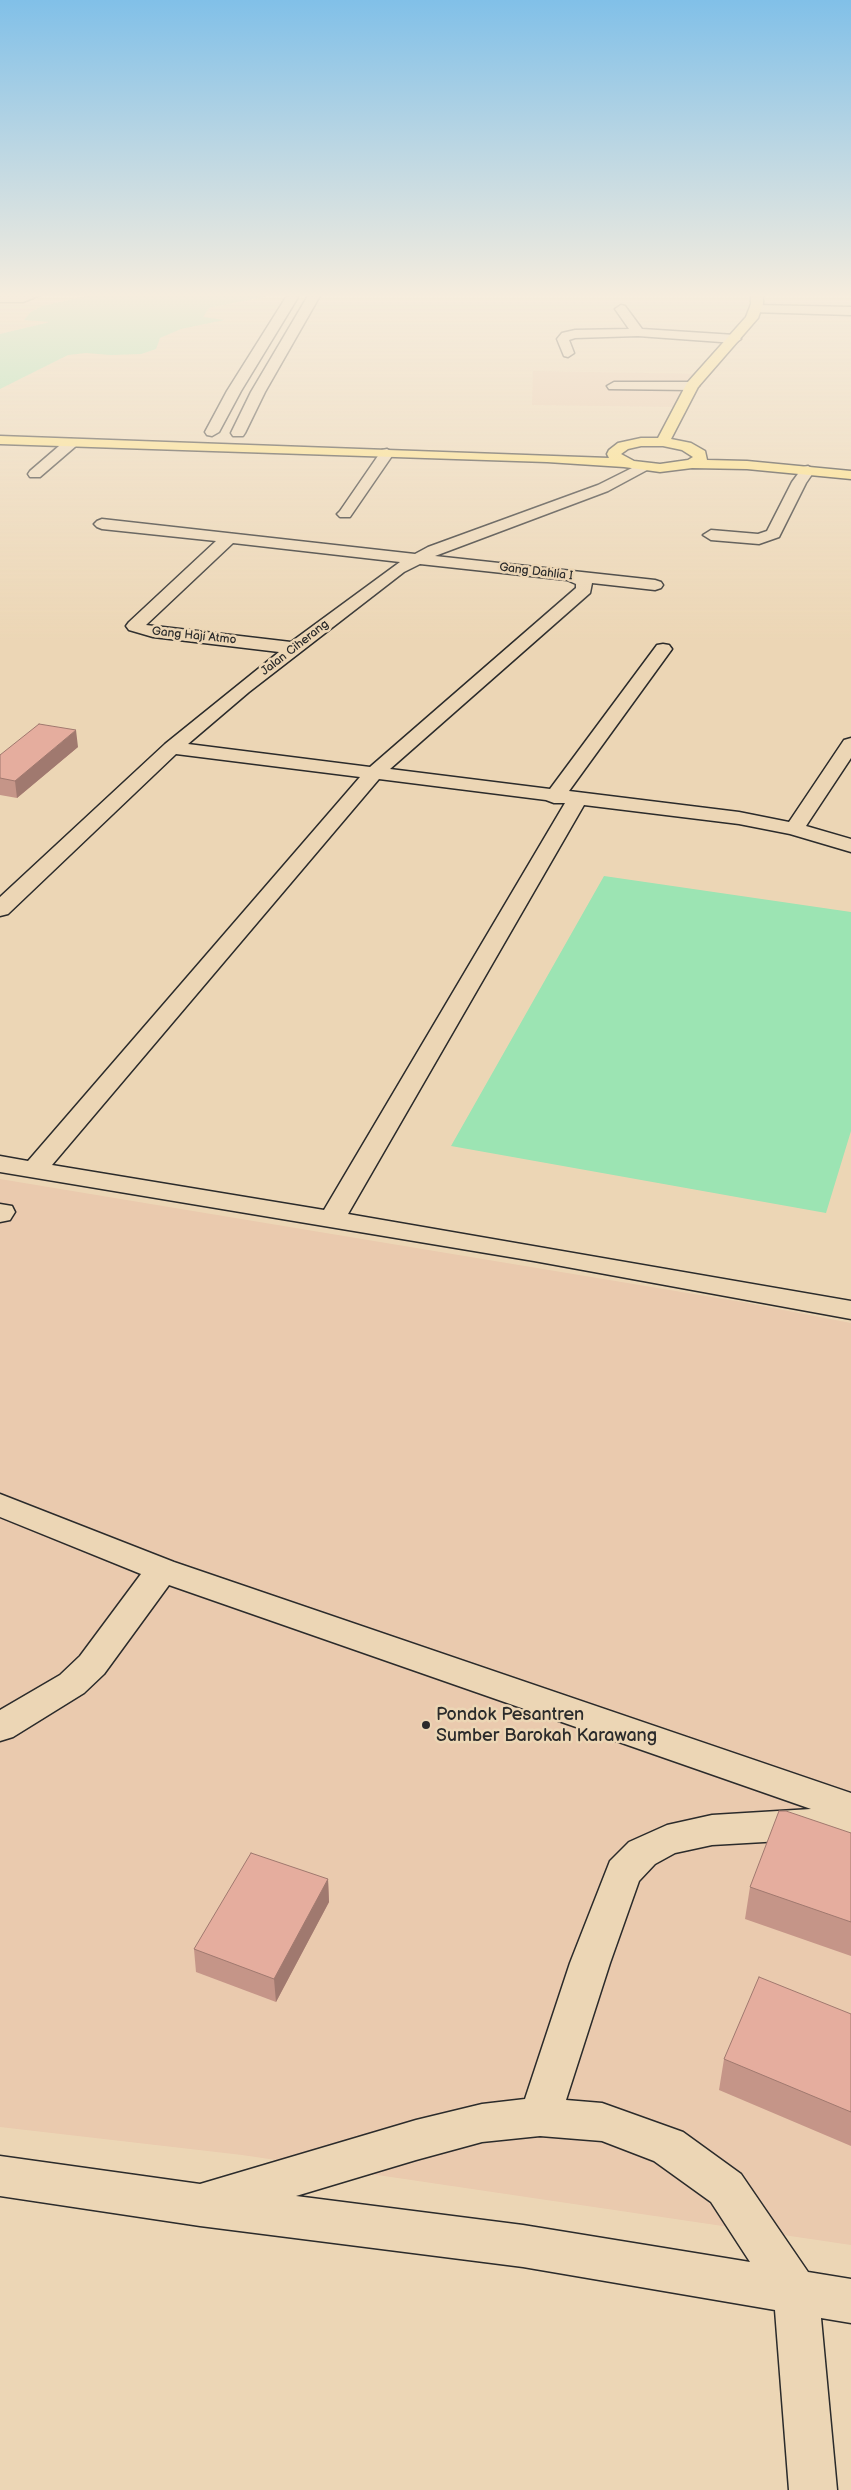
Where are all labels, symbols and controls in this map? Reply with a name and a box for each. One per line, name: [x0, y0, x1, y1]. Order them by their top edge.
street label: Gang Dahlia I: [498, 560, 574, 584]
street label: Jalan Ciherang: [258, 617, 332, 679]
street label: Gang Haji Atmo: [151, 624, 237, 648]
place label: Pondok Pesantren Sumber Barokah Karawang: [436, 1704, 657, 1746]
marker: Pondok Pesantren Sumber Barokah Karawang: [420, 1719, 432, 1731]

